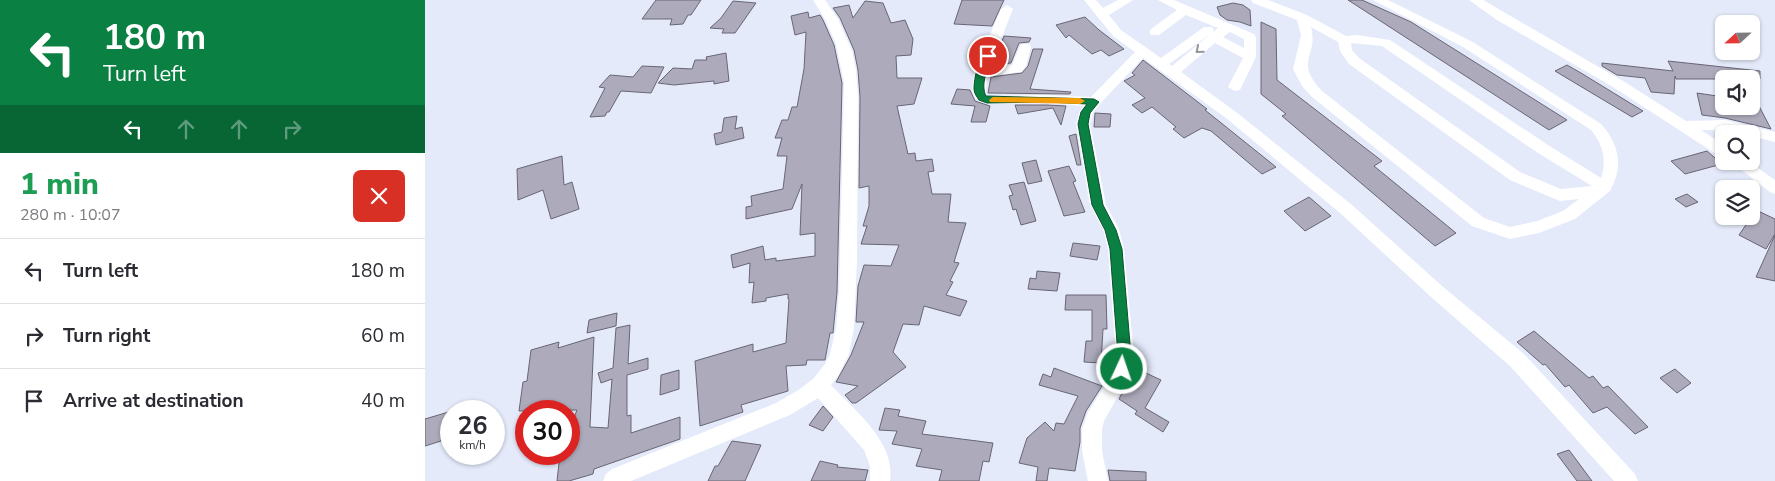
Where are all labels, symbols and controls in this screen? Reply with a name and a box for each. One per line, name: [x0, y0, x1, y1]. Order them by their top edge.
text: 180 m: [103, 14, 206, 61]
north arrow: [1715, 15, 1760, 60]
map controls: [1715, 15, 1760, 225]
icon: left: [20, 20, 85, 85]
pin: [967, 35, 1009, 77]
icon: arrive: [974, 42, 1002, 70]
one-way arrow: [1196, 45, 1205, 54]
text: Turn left: [103, 59, 186, 89]
button: sound: [1715, 70, 1760, 115]
icon: left: [119, 115, 147, 143]
icon: ahead: [172, 115, 200, 143]
icon: ahead: [225, 115, 253, 143]
icon: right: [278, 115, 306, 143]
button: search: [1715, 125, 1760, 170]
text: 1 min: [20, 164, 99, 205]
button: close: [353, 170, 405, 222]
button: layers: [1715, 180, 1760, 225]
text: 280 m · 10:07: [20, 204, 121, 226]
icon: left: [20, 257, 48, 285]
text: Turn left: [63, 258, 138, 284]
text: 180 m: [350, 258, 405, 284]
icon: right: [20, 322, 48, 350]
text: Turn right: [63, 323, 150, 349]
text: 60 m: [361, 323, 405, 349]
position arrow: [1095, 342, 1147, 394]
icon: arrive: [20, 387, 48, 415]
text: Arrive at destination: [63, 388, 244, 414]
text: 40 m: [361, 388, 405, 414]
speed limit sign: 30: [515, 400, 580, 465]
text: 26: [457, 409, 488, 443]
text: km/h: [459, 437, 486, 453]

